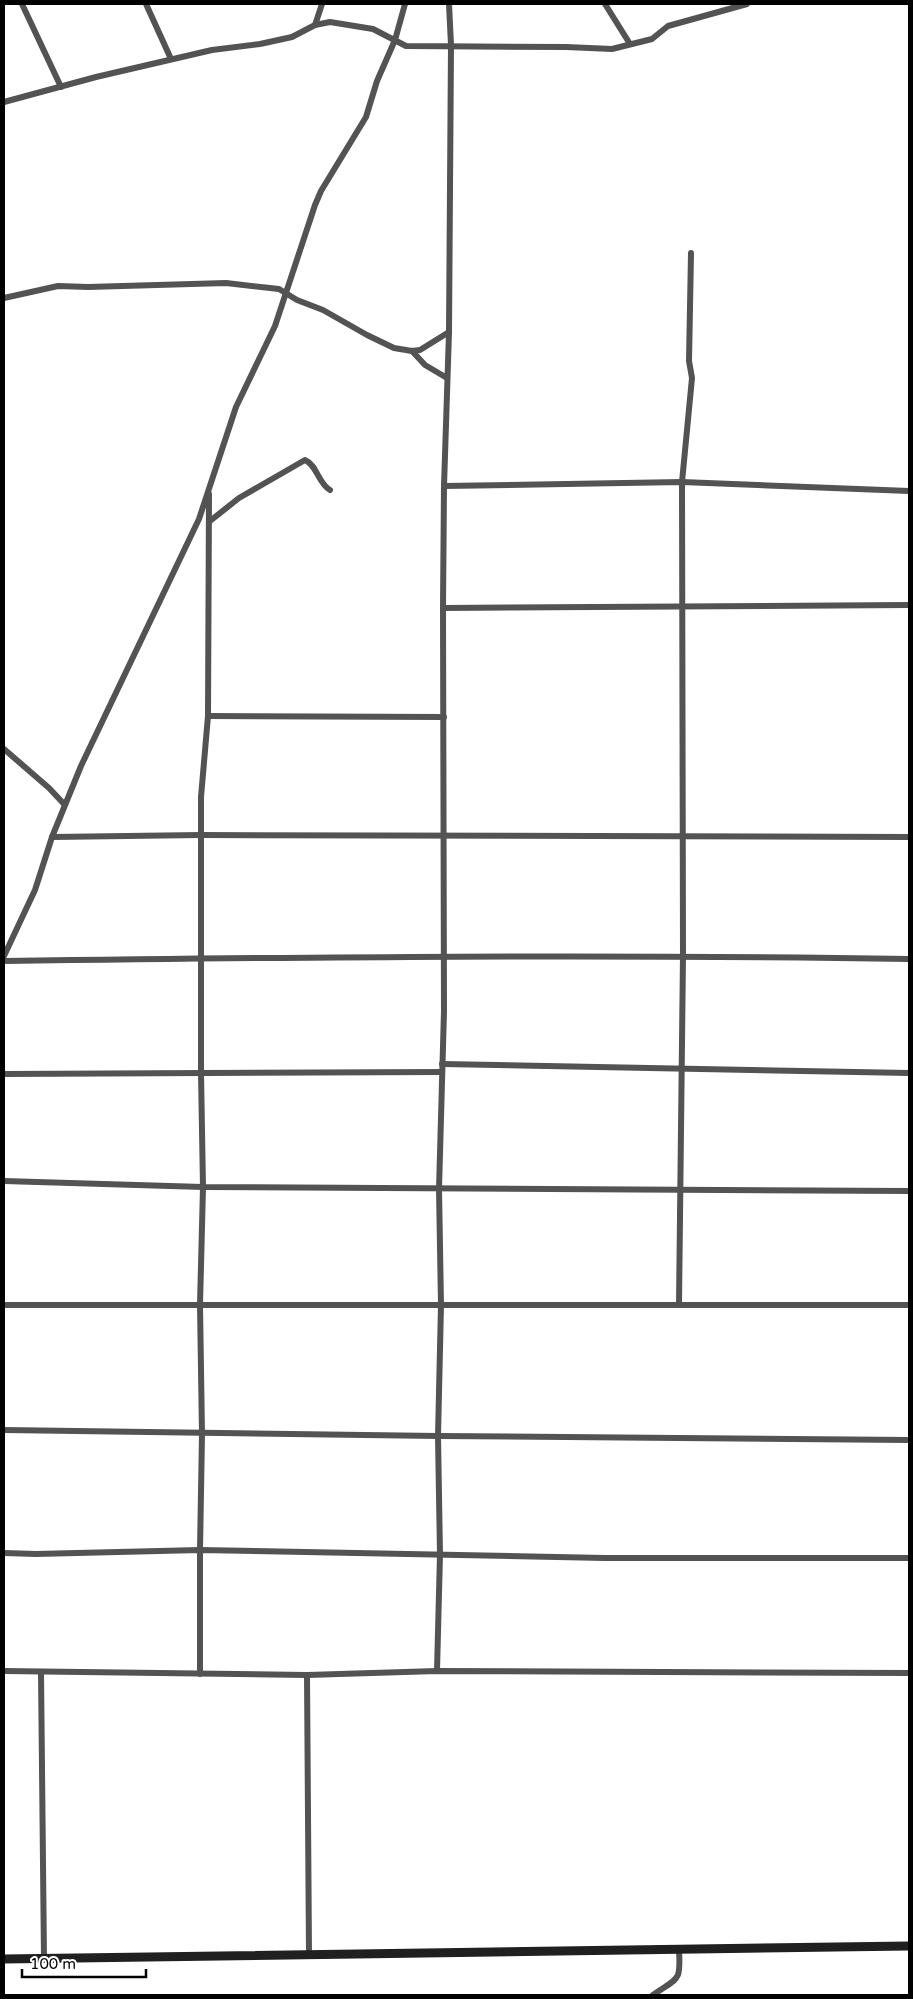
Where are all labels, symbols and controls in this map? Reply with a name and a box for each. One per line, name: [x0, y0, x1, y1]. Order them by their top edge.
scale bar: [22, 1946, 146, 1978]
text: 100 m: [30, 1955, 76, 1973]

